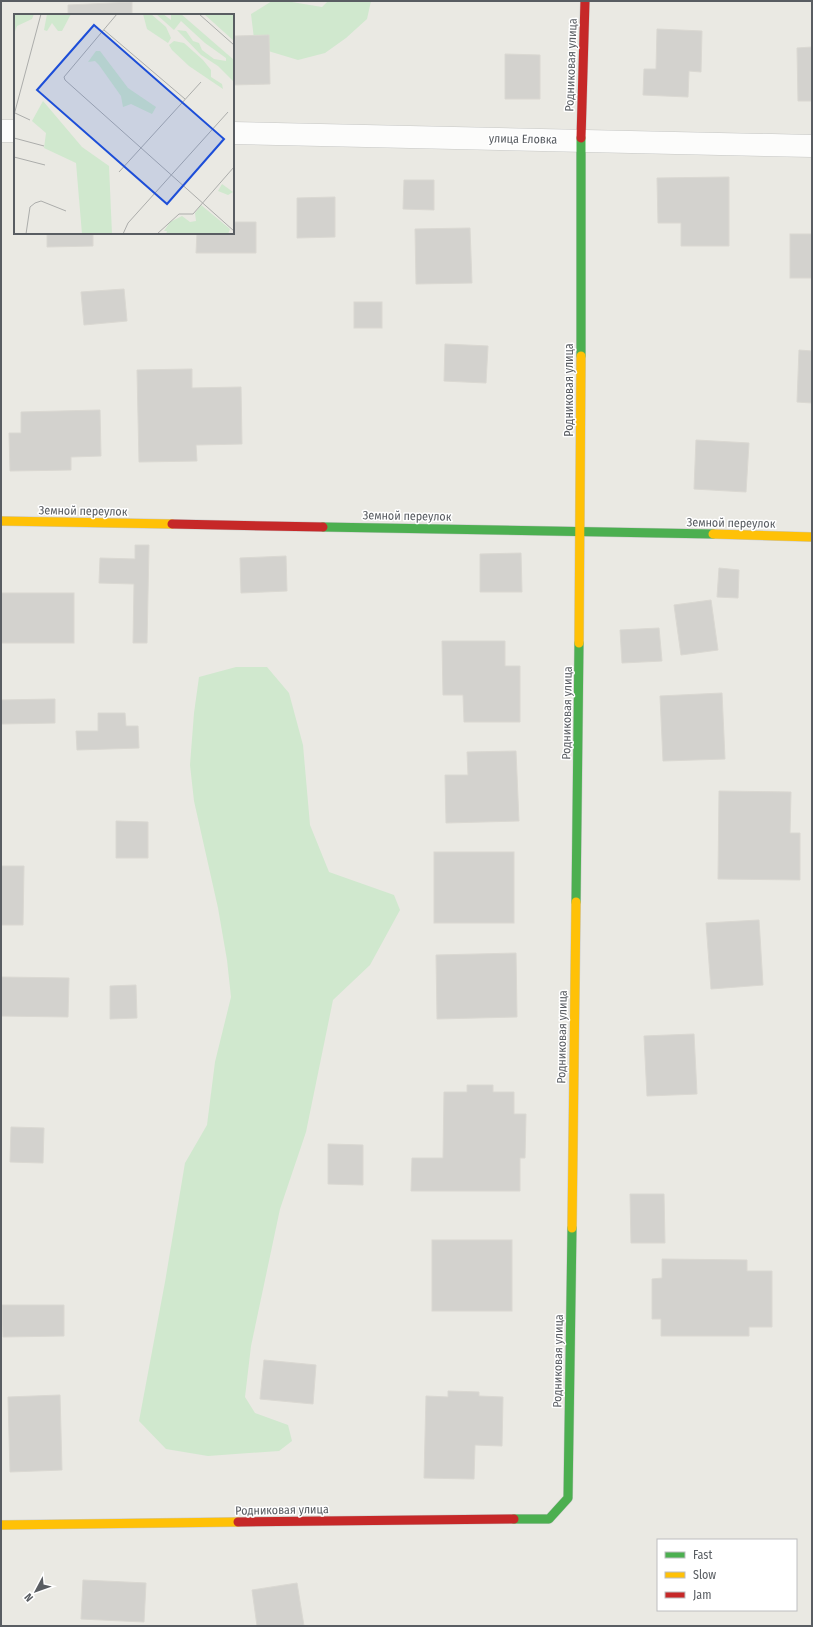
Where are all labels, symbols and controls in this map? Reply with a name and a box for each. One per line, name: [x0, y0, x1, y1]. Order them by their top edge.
inset map: [14, 14, 234, 234]
street label: Родниковая улица: [562, 18, 580, 112]
street label: улица Еловка: [489, 131, 557, 147]
street label: Родниковая улица: [562, 343, 576, 437]
street label: Земной переулок: [38, 503, 128, 519]
street label: Земной переулок: [362, 508, 452, 524]
street label: Земной переулок: [686, 515, 776, 531]
street label: Родниковая улица: [559, 666, 575, 760]
street label: Родниковая улица: [554, 990, 570, 1084]
street label: Родниковая улица: [550, 1314, 566, 1408]
street label: Родниковая улица: [235, 1502, 329, 1518]
legend: [657, 1539, 797, 1611]
text: Fast: [693, 1548, 712, 1562]
text: Slow: [693, 1568, 716, 1582]
north arrow: [16, 1571, 56, 1611]
text: Jam: [693, 1588, 711, 1602]
text: N: [22, 1590, 36, 1604]

